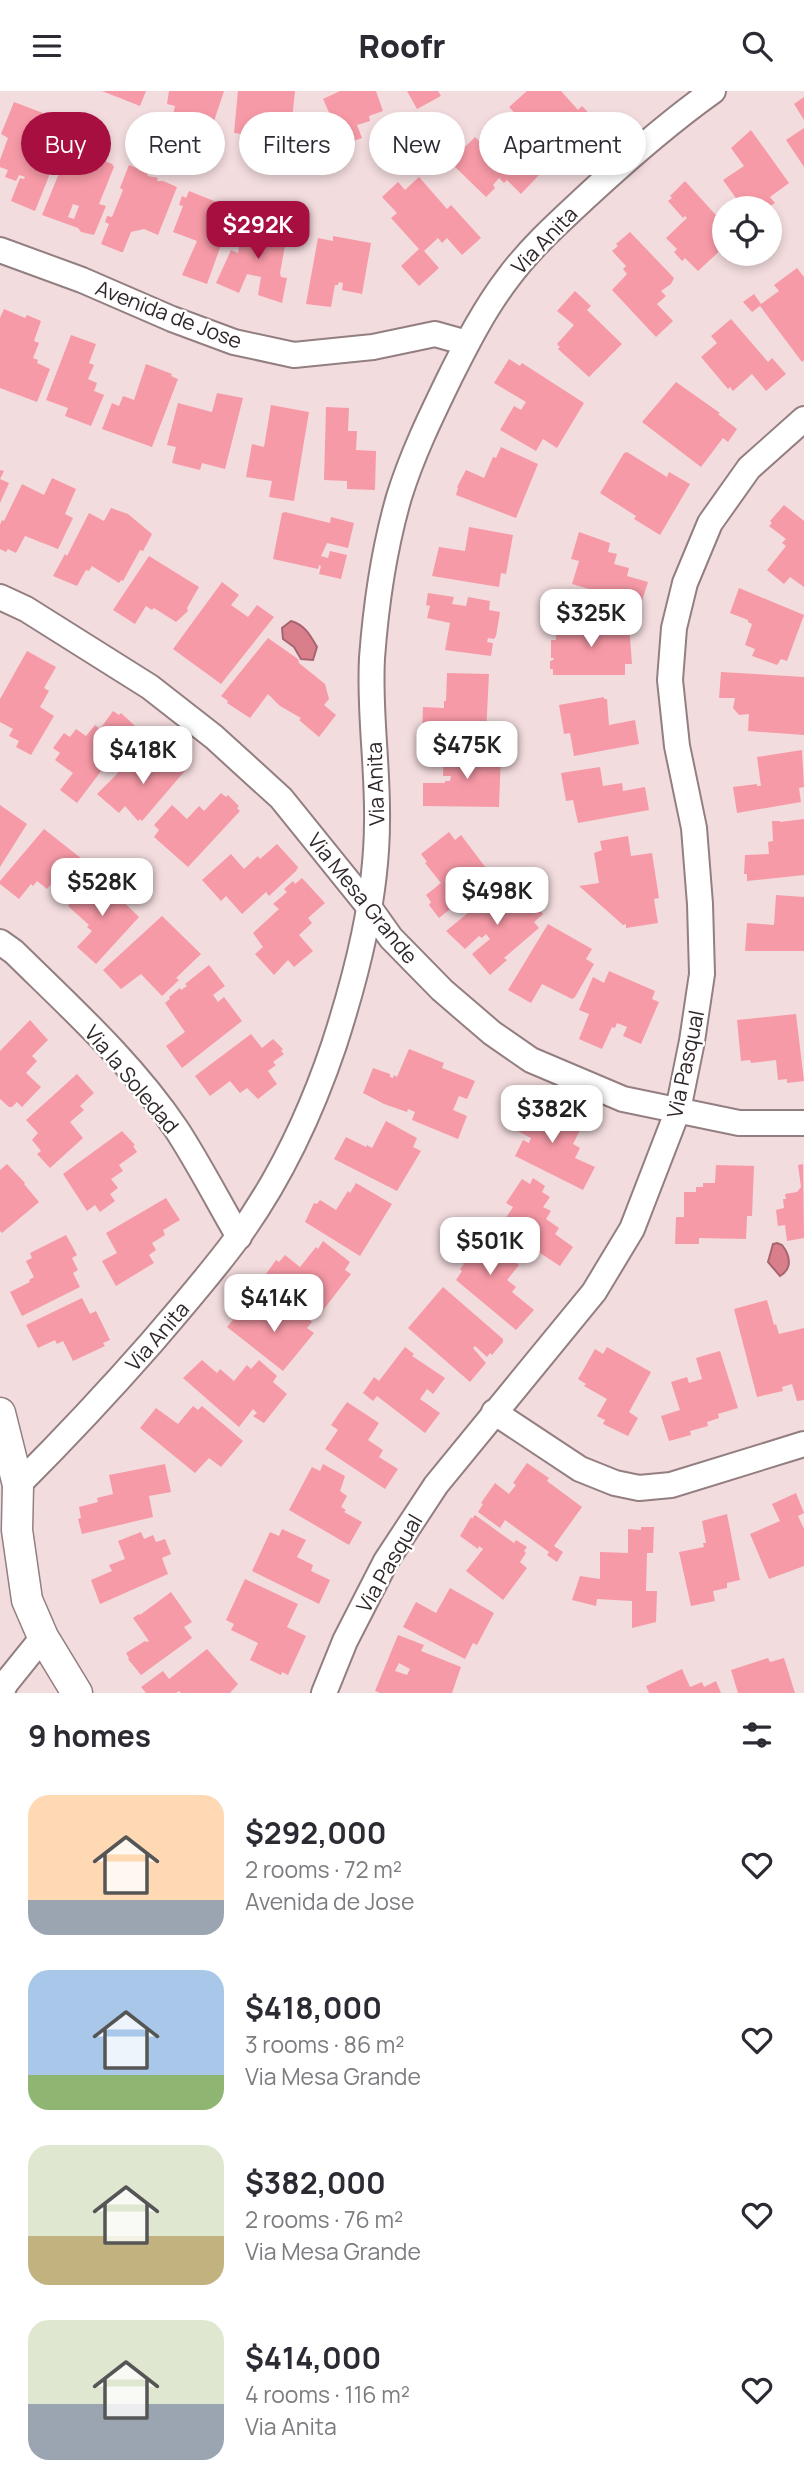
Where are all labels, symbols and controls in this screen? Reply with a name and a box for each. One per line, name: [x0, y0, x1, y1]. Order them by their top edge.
text: Roofr: [358, 24, 446, 68]
icon: menu: [28, 27, 66, 65]
icon: search: [738, 27, 776, 65]
chip: Buy: [21, 112, 111, 175]
chip: Rent: [125, 112, 225, 175]
chip: Filters: [239, 112, 355, 175]
chip: New: [369, 112, 465, 175]
chip: Apartment: [479, 112, 646, 175]
map controls: [712, 196, 782, 266]
button: locate: [712, 196, 782, 266]
street label: Via Anita: [505, 200, 583, 280]
pin: $292K: [209, 201, 307, 261]
text: $292K: [222, 208, 294, 240]
street label: Avenida de Jose: [92, 273, 246, 355]
pin: $325K: [542, 589, 640, 649]
text: $325K: [556, 596, 626, 628]
pin: $475K: [418, 721, 516, 781]
pin: $418K: [94, 727, 192, 786]
text: $475K: [432, 728, 502, 760]
text: $418K: [109, 733, 177, 765]
street label: Via Anita: [360, 742, 390, 826]
street label: Via Mesa Grande: [302, 827, 424, 969]
pin: $528K: [53, 859, 151, 918]
text: $528K: [67, 865, 137, 897]
pin: $498K: [448, 867, 546, 927]
text: $498K: [461, 874, 533, 906]
street label: Via Pasqual: [660, 1008, 710, 1120]
street label: Via la Soledad: [79, 1019, 185, 1139]
pin: $382K: [503, 1086, 601, 1145]
text: $382K: [517, 1092, 587, 1124]
pin: $501K: [441, 1217, 539, 1277]
text: $501K: [456, 1224, 524, 1256]
pin: $414K: [225, 1275, 323, 1334]
text: $414K: [240, 1281, 308, 1313]
street label: Via Anita: [119, 1295, 195, 1377]
street label: Via Pasqual: [350, 1509, 428, 1617]
text: 9 homes: [28, 1715, 151, 1756]
icon: filters: [738, 1716, 776, 1754]
text: $292,000: [245, 1812, 387, 1853]
icon: home: [84, 1823, 168, 1907]
icon: heart: [738, 1846, 776, 1884]
text: 2 rooms · 72 m²: [245, 1853, 402, 1885]
text: Avenida de Jose: [245, 1885, 414, 1917]
text: $418,000: [245, 1987, 382, 2028]
icon: home: [84, 1998, 168, 2082]
icon: heart: [738, 2021, 776, 2059]
text: 3 rooms · 86 m²: [245, 2028, 405, 2060]
text: Via Mesa Grande: [245, 2060, 421, 2092]
text: $382,000: [245, 2162, 386, 2203]
icon: home: [84, 2173, 168, 2257]
icon: heart: [738, 2196, 776, 2234]
text: 2 rooms · 76 m²: [245, 2203, 403, 2235]
text: Via Mesa Grande: [245, 2235, 421, 2267]
text: $414,000: [245, 2337, 381, 2378]
icon: home: [84, 2348, 168, 2432]
icon: heart: [738, 2371, 776, 2409]
text: 4 rooms · 116 m²: [245, 2378, 410, 2410]
text: Via Anita: [245, 2410, 337, 2442]

